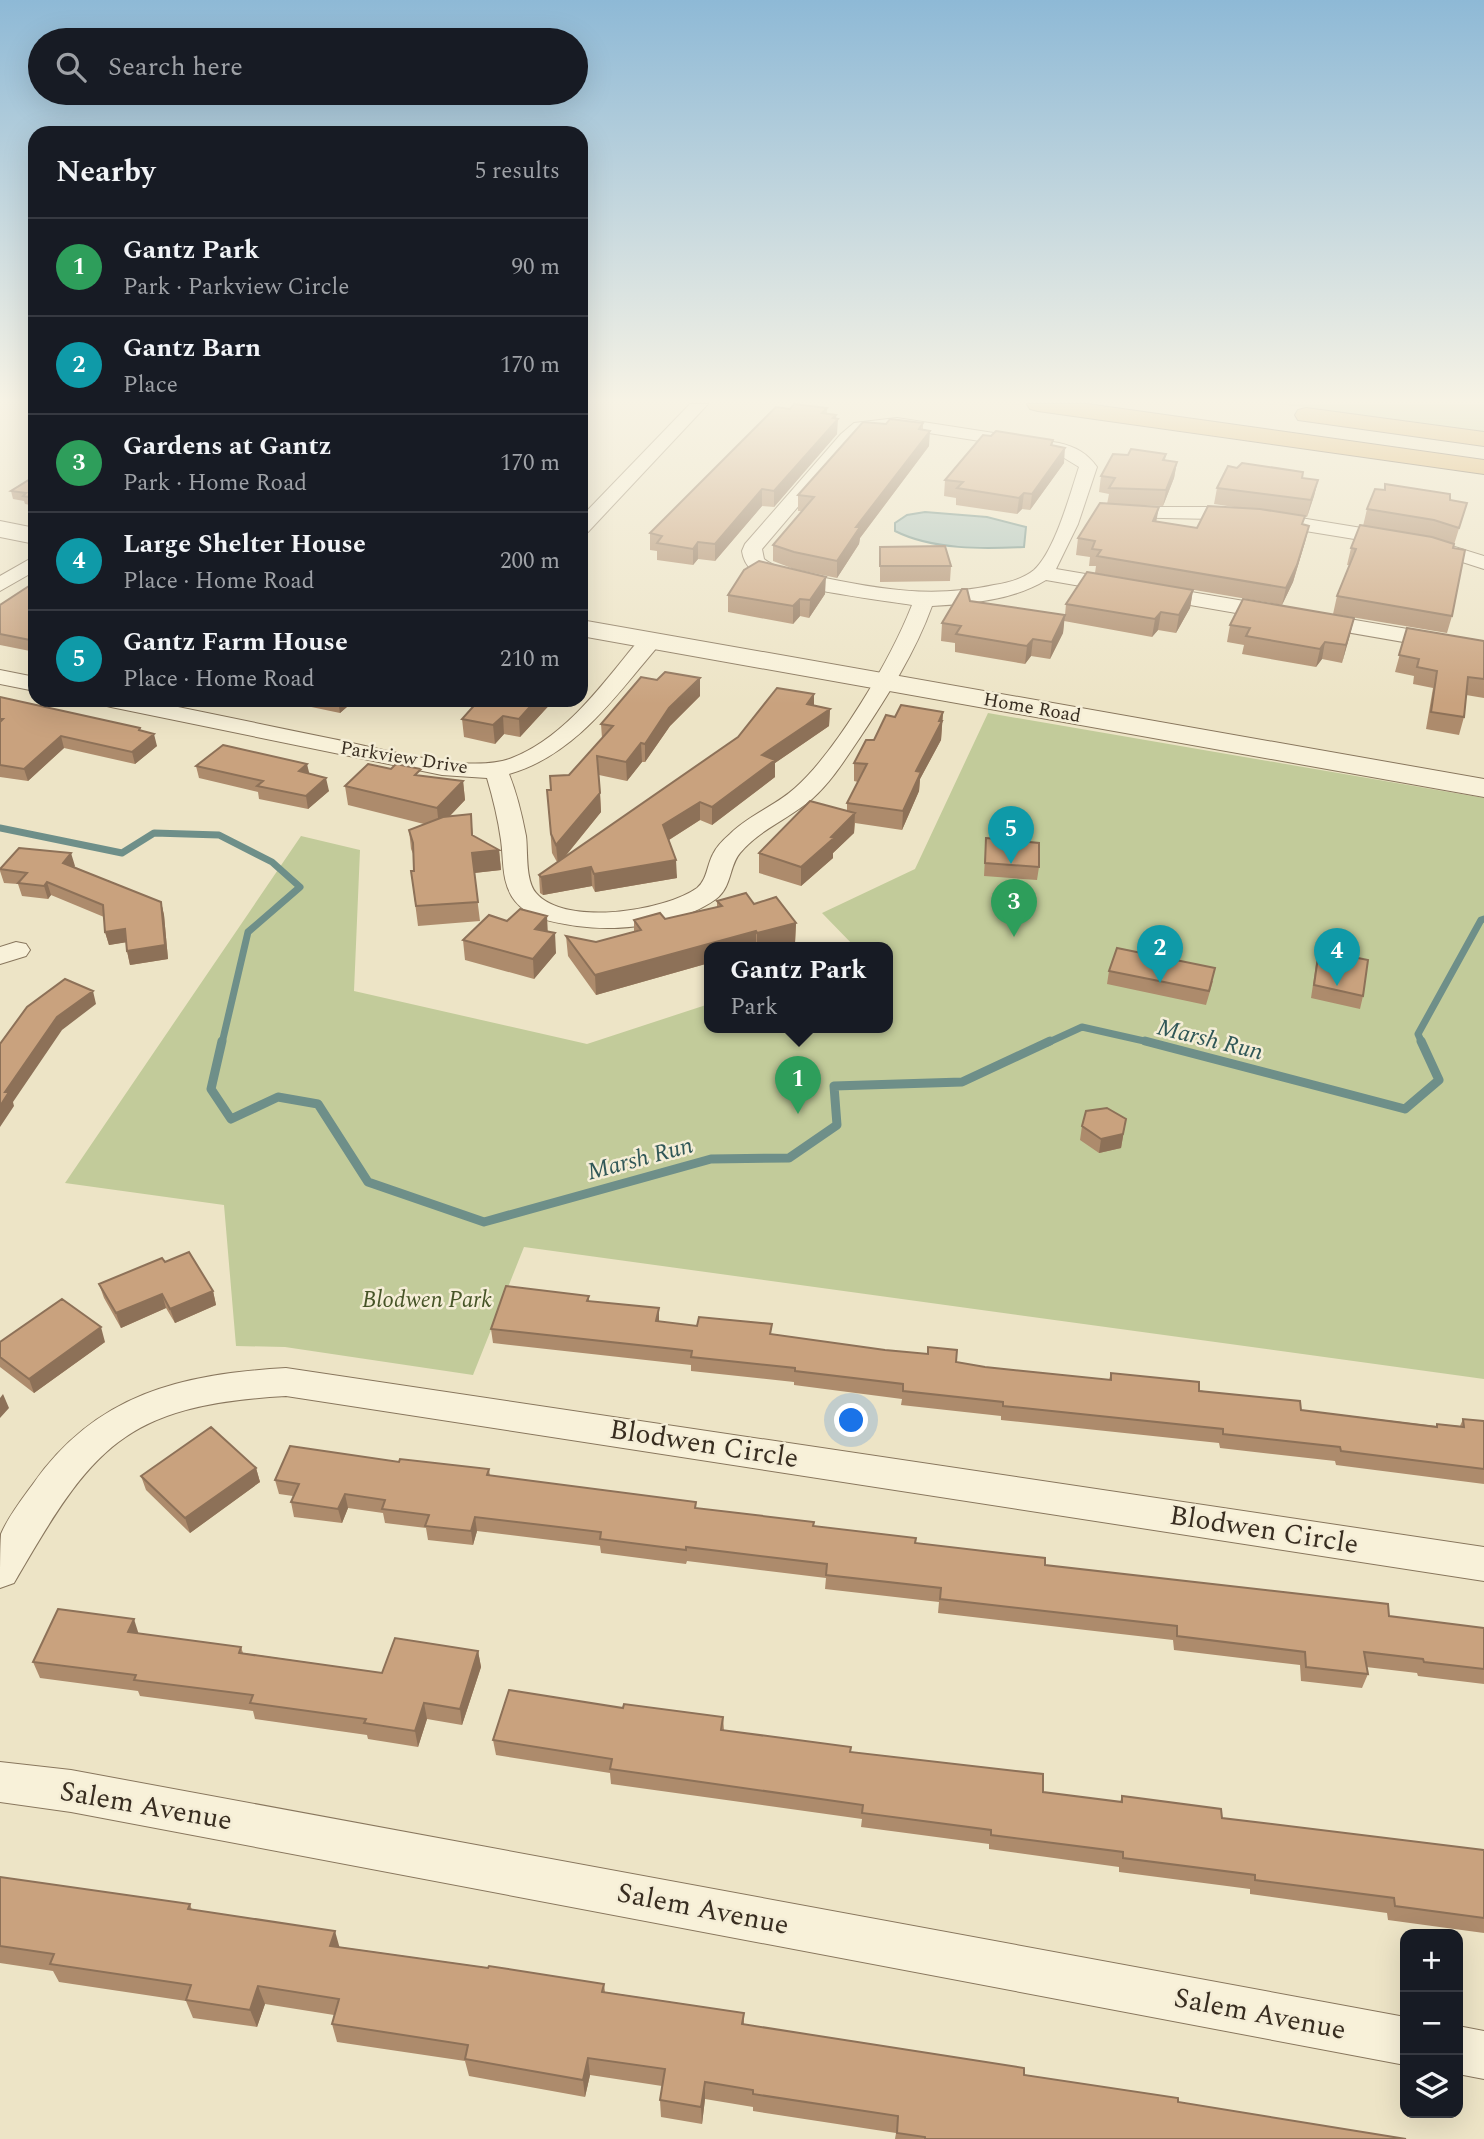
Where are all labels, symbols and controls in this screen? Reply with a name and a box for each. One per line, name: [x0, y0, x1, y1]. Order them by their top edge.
search box: [28, 28, 588, 105]
text: Search here: [108, 47, 243, 87]
icon: search: [52, 48, 90, 86]
text: Nearby: [56, 149, 155, 195]
text: 5 results: [475, 154, 560, 189]
text: Gantz Park: [123, 230, 259, 270]
text: 1: [73, 250, 85, 285]
text: 90 m: [511, 250, 560, 285]
text: Park · Parkview Circle: [123, 270, 349, 305]
text: Gantz Barn: [123, 328, 261, 368]
text: 2: [73, 348, 85, 383]
text: 170 m: [500, 348, 560, 383]
text: Place: [123, 368, 178, 403]
text: Gardens at Gantz: [123, 426, 332, 466]
text: 3: [73, 446, 85, 481]
text: 170 m: [500, 446, 560, 481]
text: Park · Home Road: [123, 466, 307, 501]
text: Large Shelter House: [123, 524, 366, 564]
text: 4: [73, 544, 85, 579]
text: 200 m: [500, 544, 560, 579]
text: Place · Home Road: [123, 564, 315, 599]
text: Gantz Farm House: [123, 622, 348, 662]
text: 5: [73, 642, 85, 677]
text: 210 m: [500, 642, 560, 677]
text: Place · Home Road: [123, 662, 315, 697]
street label: Home Road: [981, 685, 1083, 731]
street label: Parkview Drive: [338, 734, 470, 782]
pin: 5: [988, 806, 1034, 864]
pin: 3: [991, 879, 1037, 937]
pin: 2: [1137, 925, 1183, 983]
pin: 4: [1314, 928, 1360, 986]
popup: [704, 942, 893, 1033]
text: Gantz Park: [730, 950, 867, 990]
text: Park: [730, 990, 778, 1025]
water label: Marsh Run: [1153, 1009, 1267, 1071]
pin: 1: [775, 1056, 821, 1114]
water label: Marsh Run: [583, 1128, 697, 1190]
park label: Blodwen Park: [362, 1283, 492, 1318]
your location: [834, 1403, 868, 1437]
street label: Blodwen Circle: [606, 1408, 802, 1480]
street label: Blodwen Circle: [1166, 1494, 1362, 1566]
street label: Salem Avenue: [56, 1770, 236, 1842]
street label: Salem Avenue: [613, 1871, 793, 1947]
map controls: [1400, 1929, 1463, 2118]
button: +: [1400, 1929, 1463, 1992]
street label: Salem Avenue: [1170, 1976, 1350, 2052]
button: −: [1400, 1992, 1463, 2055]
button: layers: [1400, 2055, 1463, 2118]

